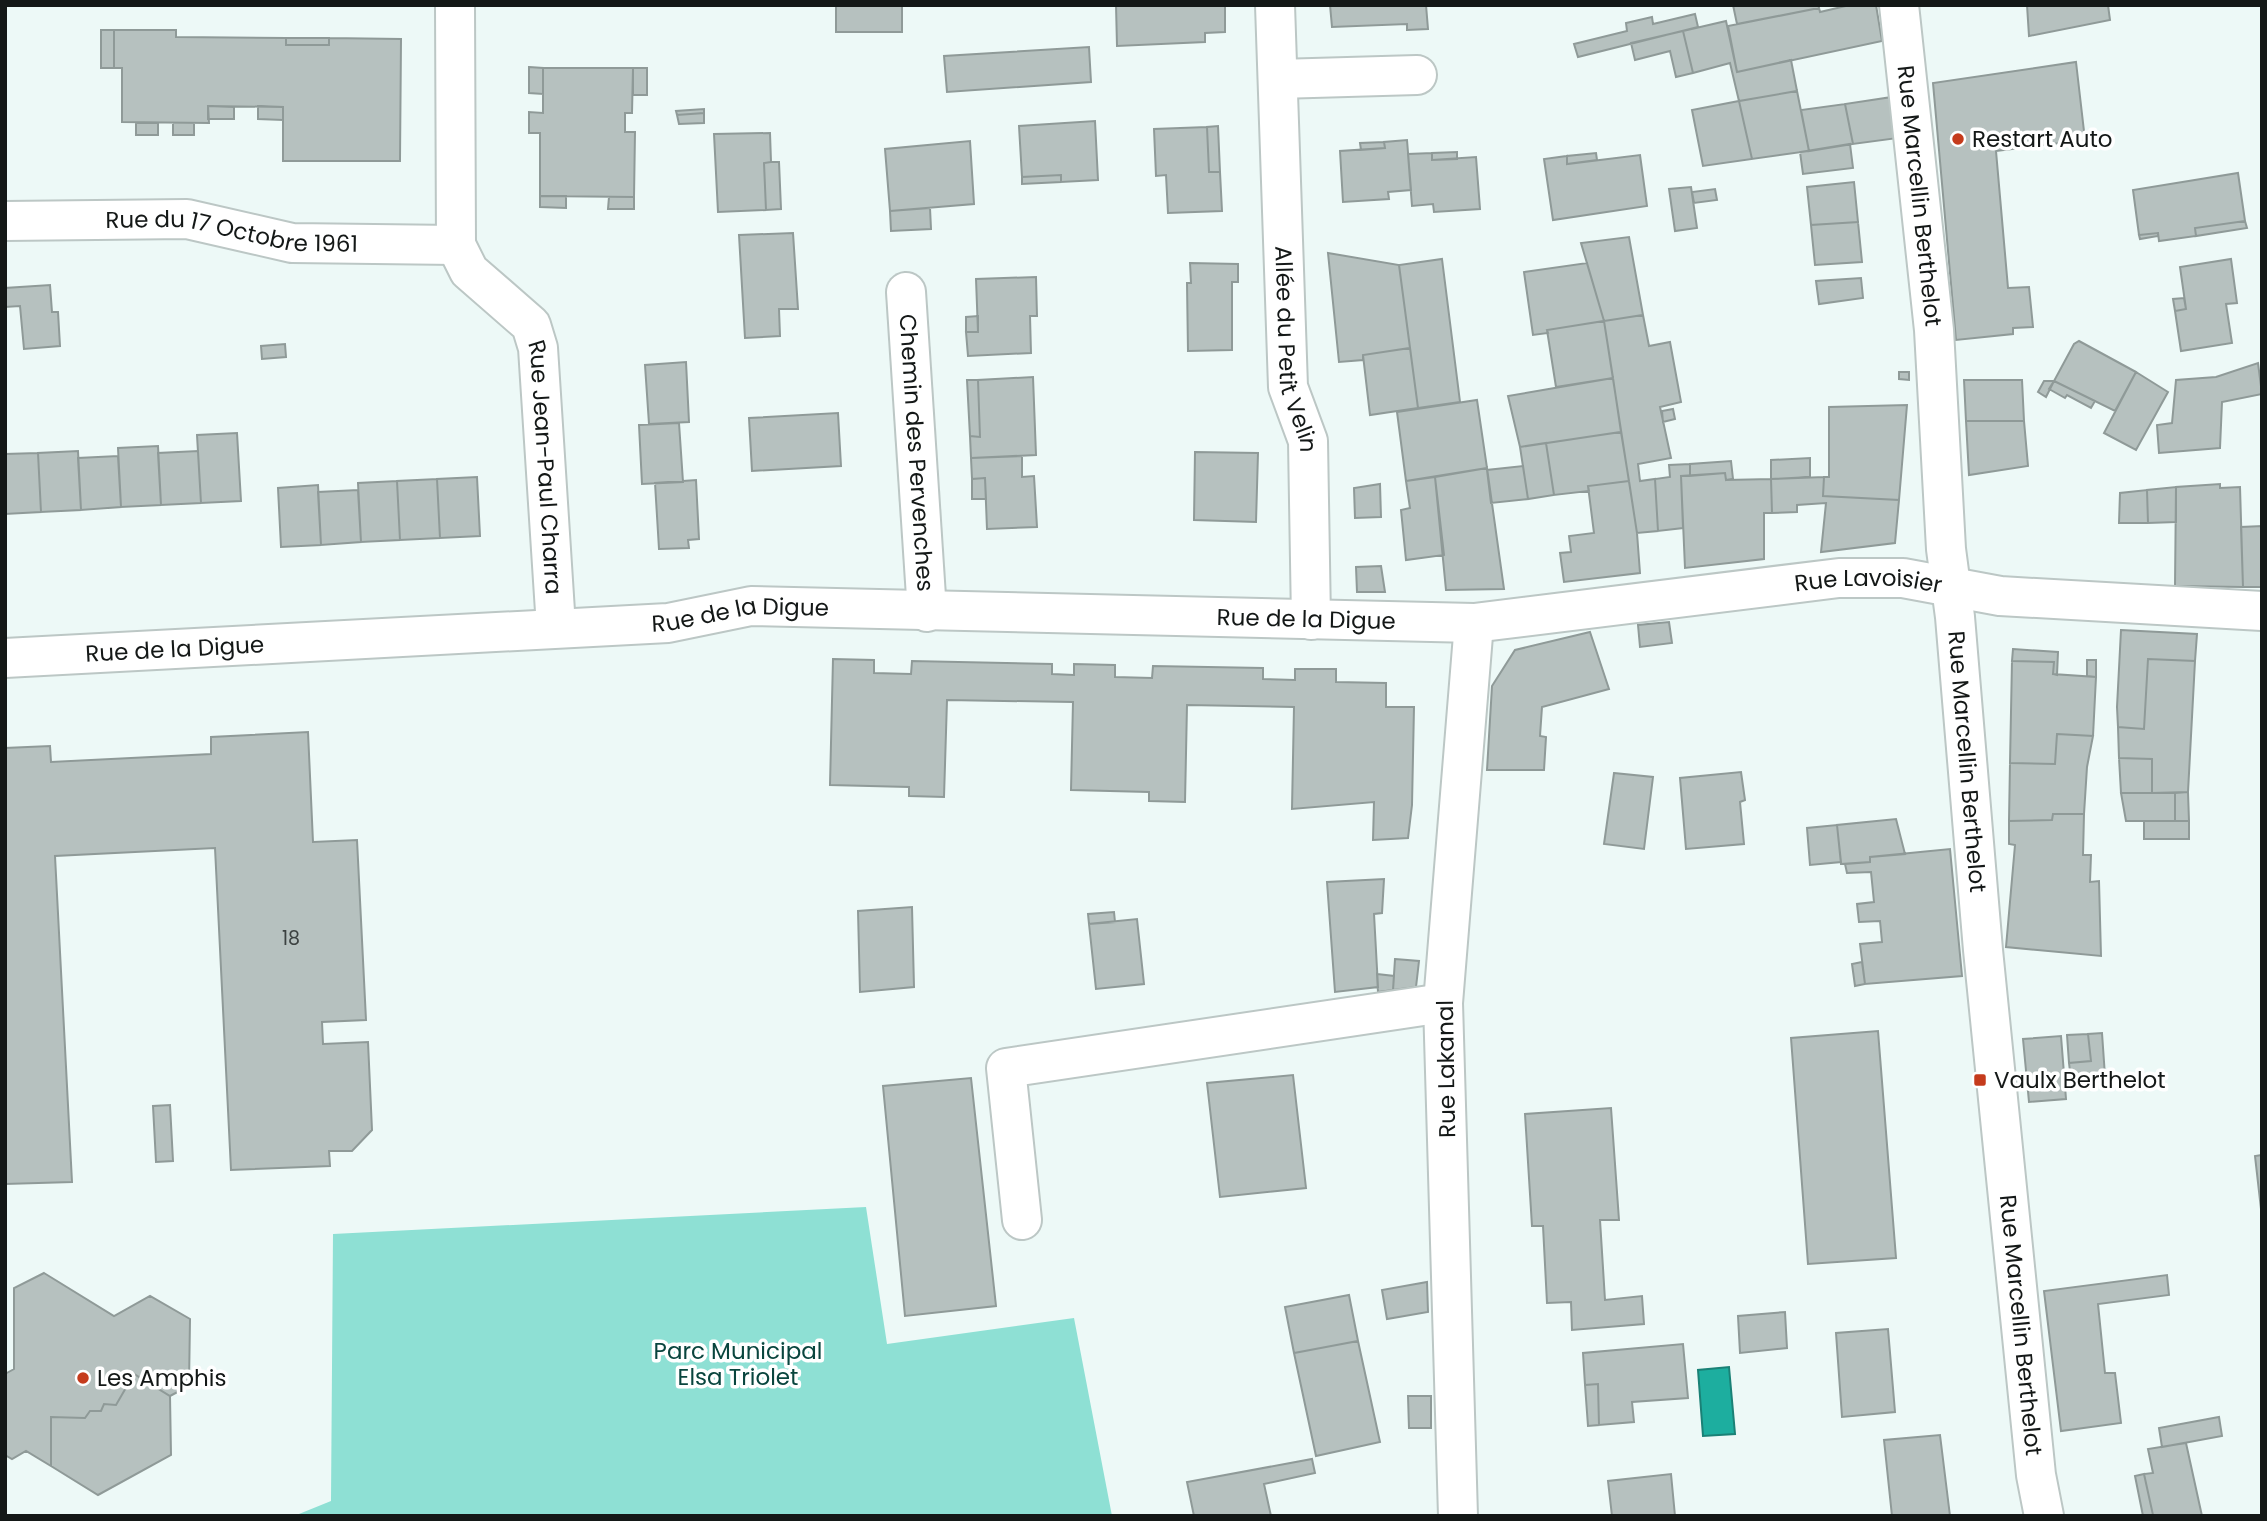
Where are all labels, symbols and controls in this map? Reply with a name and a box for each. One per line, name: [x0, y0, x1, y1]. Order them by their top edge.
street label: Rue Marcellin Berthelot: [1890, 64, 1950, 328]
place label: Restart Auto: [1972, 123, 2113, 155]
marker: Restart Auto: [1950, 131, 1966, 147]
street label: Rue du 17 Octobre 1961: [105, 203, 358, 260]
street label: Allée du Petit Velin: [1267, 245, 1324, 452]
street label: Chemin des Pervenches: [891, 313, 942, 592]
street label: Rue Jean-Paul Charra: [520, 336, 570, 596]
street label: Rue Lavoisier: [1793, 562, 1945, 601]
street label: Rue de la Digue: [651, 589, 829, 640]
street label: Rue de la Digue: [1216, 601, 1396, 637]
street label: Rue de la Digue: [85, 628, 265, 670]
street label: Rue Marcellin Berthelot: [1940, 630, 1994, 894]
house number: 18: [282, 925, 300, 952]
street label: Rue Lakanal: [1429, 1000, 1463, 1138]
place label: Vaulx Berthelot: [1994, 1064, 2166, 1096]
marker: Vaulx Berthelot: [1972, 1072, 1988, 1088]
street label: Rue Marcellin Berthelot: [1992, 1193, 2050, 1457]
park label: Parc Municipal Elsa Triolet: [654, 1335, 822, 1393]
place label: Les Amphis: [97, 1362, 226, 1394]
marker: Les Amphis: [75, 1370, 91, 1386]

